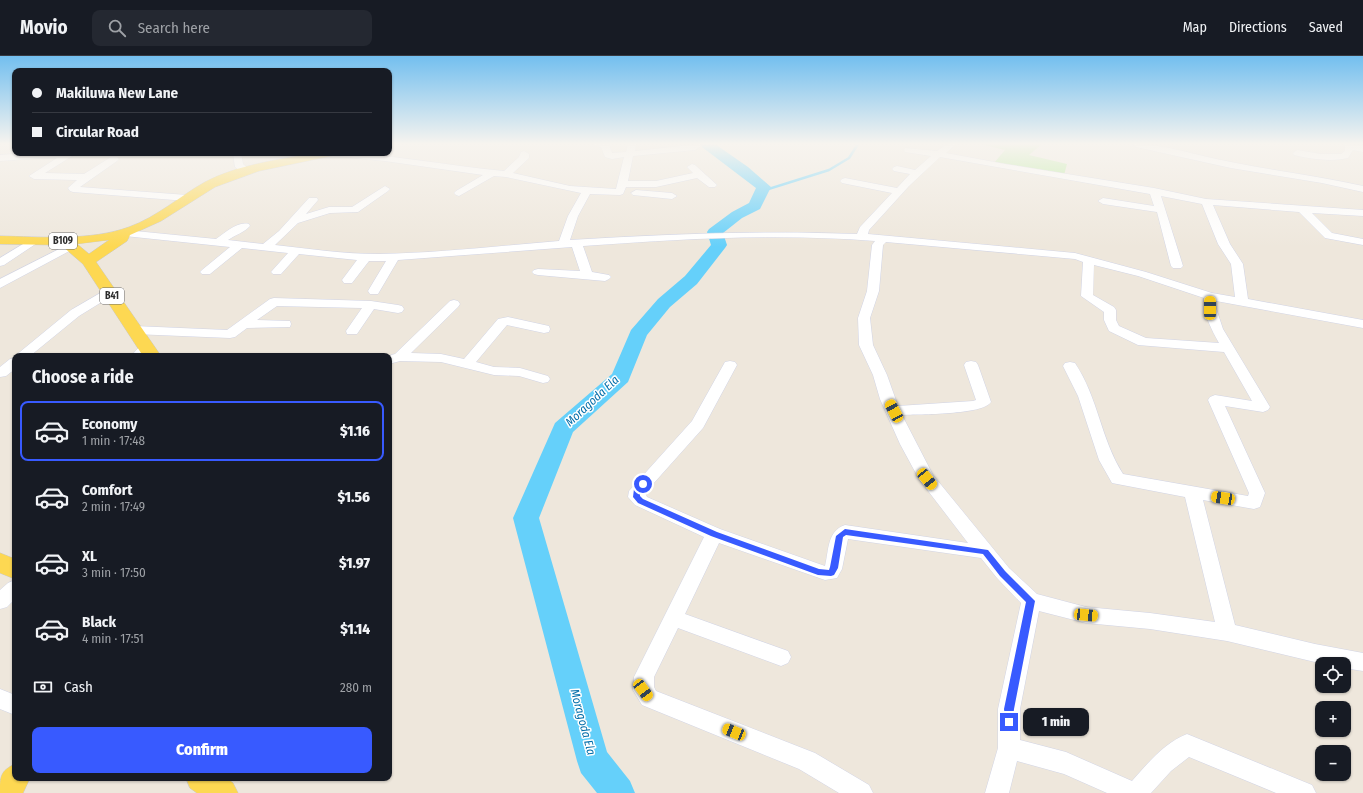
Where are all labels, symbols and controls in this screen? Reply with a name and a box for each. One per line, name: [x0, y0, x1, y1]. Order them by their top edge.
search box: [92, 10, 372, 46]
text: Movio: [20, 16, 68, 39]
icon: search: [106, 17, 128, 39]
text: Search here: [138, 19, 210, 37]
text: Map: [1183, 19, 1207, 36]
text: Directions: [1229, 19, 1287, 36]
text: Saved: [1309, 19, 1343, 36]
text: Makiluwa New Lane: [56, 84, 178, 102]
text: Circular Road: [56, 123, 139, 141]
road number: B109: [49, 233, 77, 249]
road number: B41: [100, 288, 124, 304]
car: [1204, 296, 1216, 320]
text: Choose a ride: [32, 366, 134, 388]
water label: Moragoda Ela: [562, 373, 622, 429]
car: [883, 398, 905, 424]
icon: car: [34, 413, 70, 449]
text: Economy: [82, 415, 137, 433]
text: $1.16: [340, 422, 370, 440]
text: 1 min · 17:48: [82, 433, 145, 448]
car: [915, 466, 939, 492]
route start: [634, 475, 652, 493]
icon: car: [34, 479, 70, 515]
text: Comfort: [82, 481, 133, 499]
text: $1.56: [337, 488, 370, 506]
car: [1210, 490, 1236, 506]
text: 2 min · 17:49: [82, 499, 145, 514]
icon: car: [34, 545, 70, 581]
text: XL: [82, 547, 97, 565]
text: $1.97: [339, 554, 370, 572]
text: 3 min · 17:50: [82, 565, 146, 580]
car: [1074, 608, 1098, 622]
icon: car: [34, 611, 70, 647]
text: Black: [82, 613, 116, 631]
text: $1.14: [340, 620, 370, 638]
text: 4 min · 17:51: [82, 631, 144, 646]
map controls: [1315, 657, 1351, 781]
button: locate: [1315, 657, 1351, 693]
icon: cash: [32, 676, 54, 698]
car: [631, 677, 655, 703]
text: Cash: [64, 678, 93, 696]
text: 280 m: [340, 680, 372, 695]
water label: Moragoda Ela: [567, 687, 599, 757]
button: +: [1315, 701, 1351, 737]
callout: 1 min: [1023, 708, 1089, 736]
route end: [1000, 713, 1018, 731]
text: 1 min: [1042, 714, 1070, 729]
car: [721, 722, 747, 742]
button: Confirm: [32, 727, 372, 773]
button: −: [1315, 745, 1351, 781]

